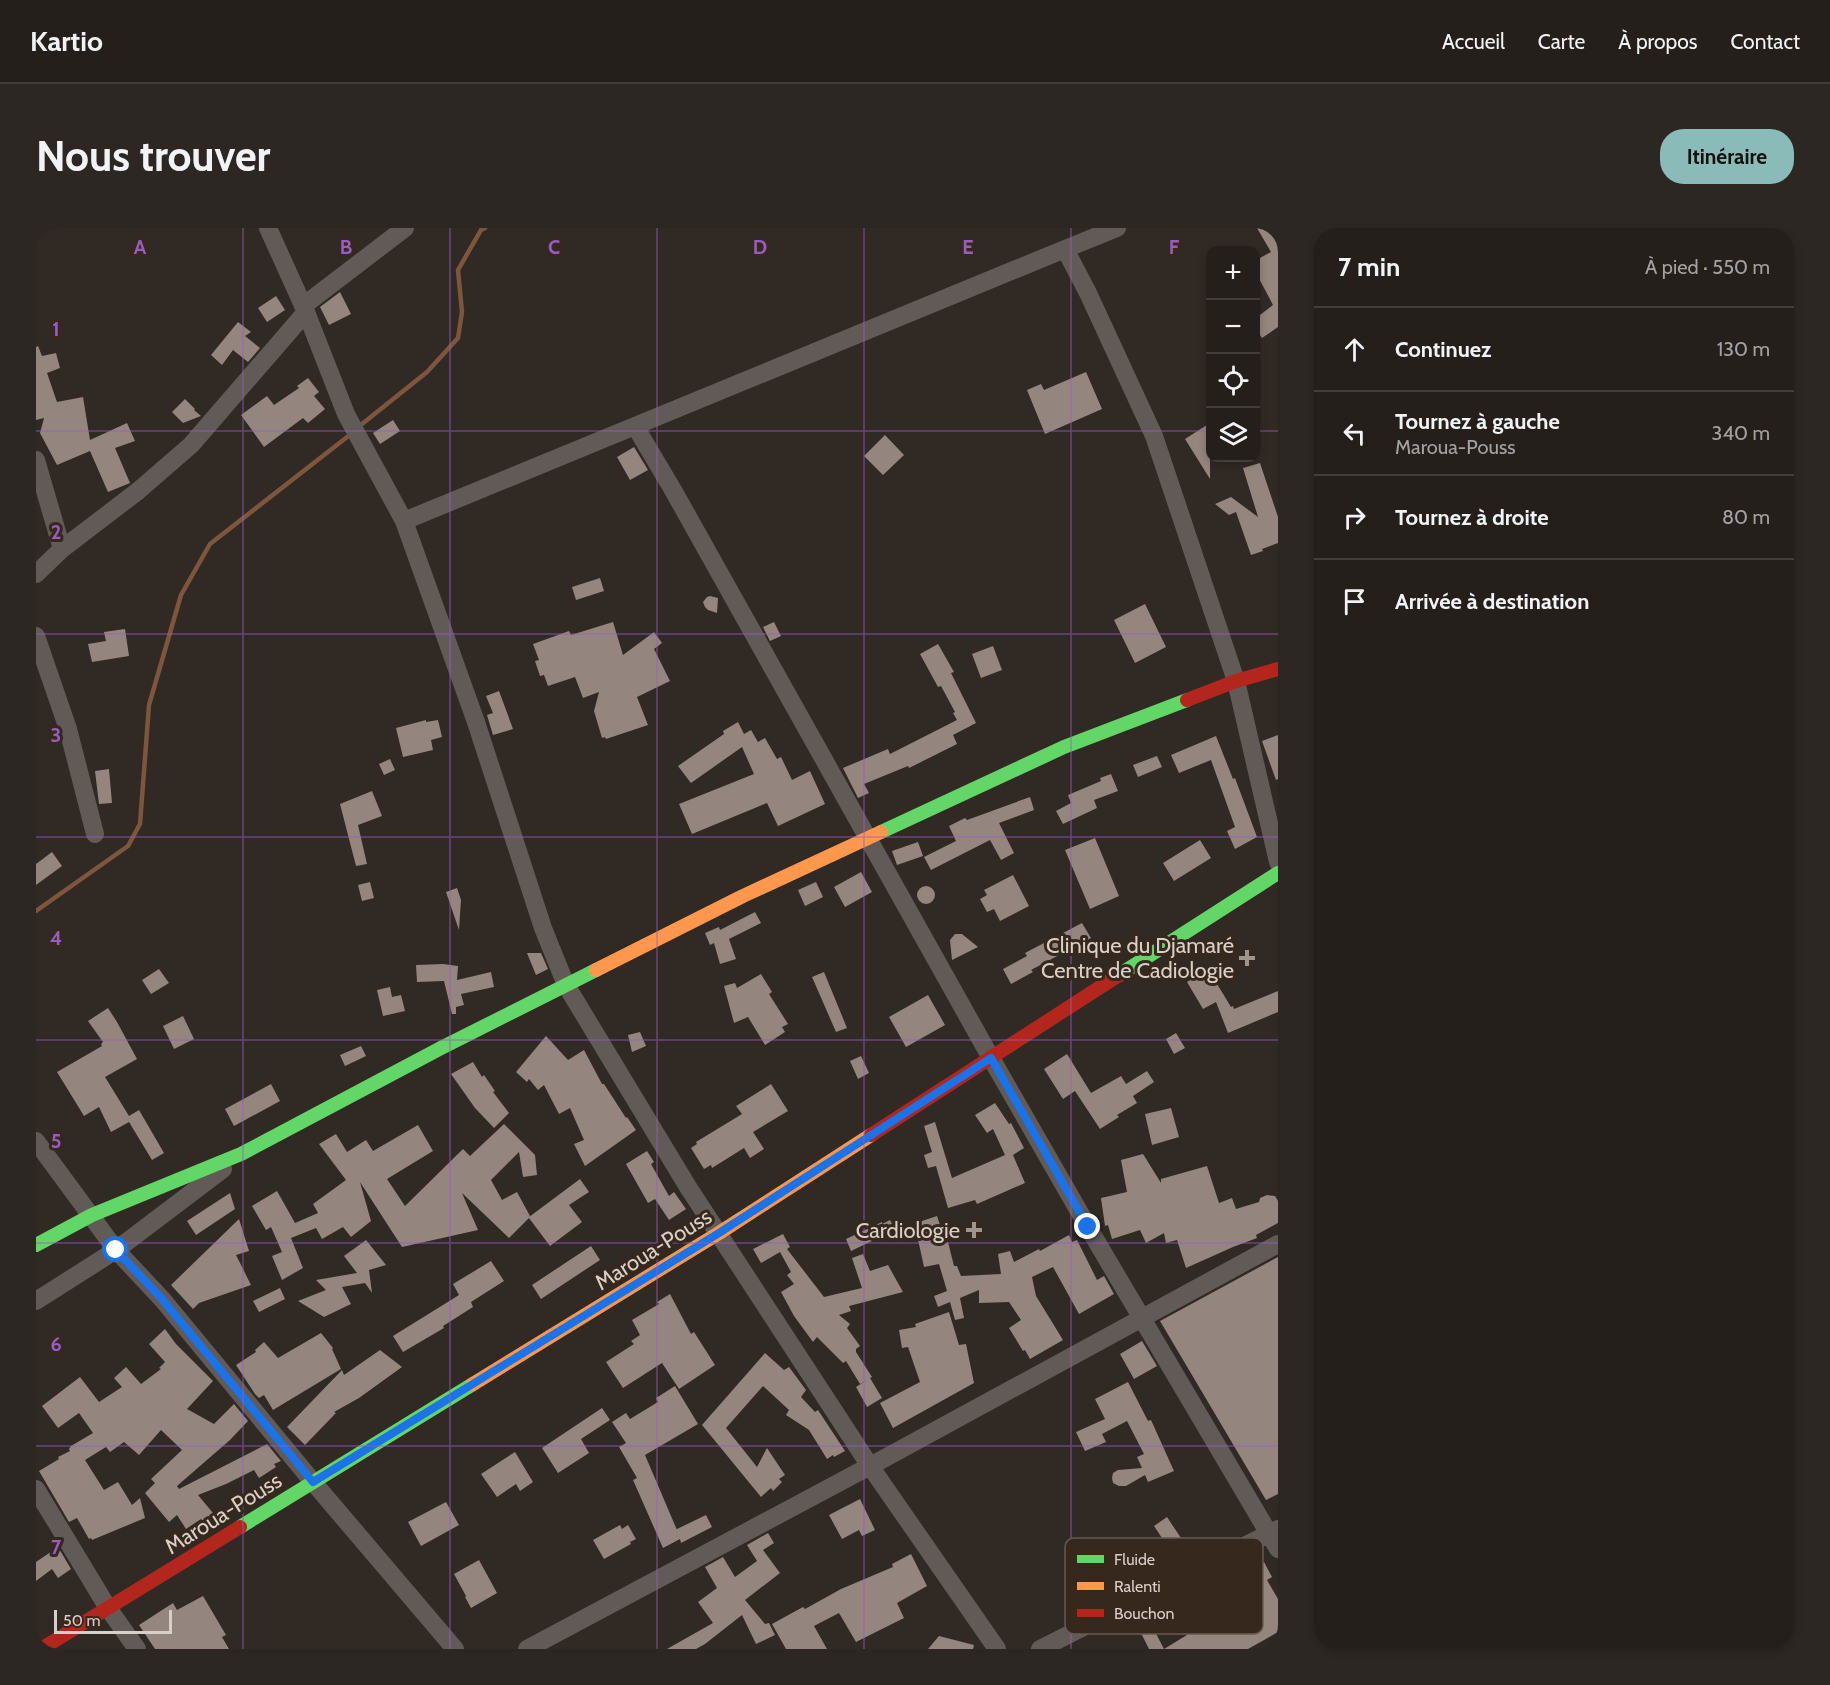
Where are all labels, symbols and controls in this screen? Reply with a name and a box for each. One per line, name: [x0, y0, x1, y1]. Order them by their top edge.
text: Kartio: [30, 24, 103, 58]
text: Accueil: [1442, 29, 1505, 54]
text: Carte: [1538, 29, 1585, 54]
text: À propos: [1618, 29, 1697, 54]
text: Contact: [1730, 29, 1800, 54]
button: Itinéraire: [1660, 129, 1794, 184]
text: Nous trouver: [36, 130, 270, 182]
text: A: [134, 235, 147, 259]
text: B: [340, 235, 352, 259]
text: C: [548, 235, 560, 259]
text: D: [753, 235, 767, 259]
text: E: [962, 235, 974, 259]
text: F: [1169, 235, 1180, 259]
map controls: [1206, 246, 1260, 462]
button: +: [1206, 246, 1260, 300]
text: 7 min: [1338, 251, 1400, 283]
text: À pied · 550 m: [1645, 255, 1770, 279]
button: −: [1206, 300, 1260, 354]
text: 1: [52, 317, 60, 341]
icon: ahead: [1338, 333, 1371, 366]
text: Continuez: [1395, 336, 1492, 363]
text: 130 m: [1717, 337, 1770, 361]
button: locate: [1206, 354, 1260, 408]
button: layers: [1206, 408, 1260, 462]
text: Tournez à gauche: [1395, 408, 1560, 435]
icon: left: [1338, 417, 1371, 450]
text: 340 m: [1712, 421, 1770, 445]
text: Maroua-Pouss: [1395, 435, 1516, 459]
icon: right: [1338, 501, 1371, 534]
text: Tournez à droite: [1395, 504, 1549, 531]
text: 80 m: [1722, 505, 1770, 529]
text: 2: [51, 520, 61, 544]
icon: arrive: [1338, 585, 1371, 618]
text: Arrivée à destination: [1395, 588, 1589, 615]
text: 3: [51, 723, 61, 747]
text: 4: [50, 926, 62, 950]
place label: Clinique du Djamaré Centre de Cadiologie: [1041, 932, 1234, 984]
marker: Clinique du Djamaré Centre de Cadiologie: [1238, 949, 1256, 967]
text: 5: [51, 1129, 61, 1153]
street label: Maroua-Pouss: [590, 1203, 717, 1296]
route end: [1074, 1213, 1100, 1239]
place label: Cardiologie: [856, 1217, 960, 1244]
marker: Cardiologie: [965, 1221, 983, 1239]
route start: [102, 1236, 128, 1262]
text: 6: [50, 1332, 62, 1356]
street label: Maroua-Pouss: [160, 1467, 287, 1560]
text: 7: [51, 1535, 62, 1559]
legend: [1065, 1538, 1263, 1634]
text: Fluide: [1114, 1550, 1155, 1569]
text: Ralenti: [1114, 1577, 1161, 1596]
text: Bouchon: [1114, 1604, 1174, 1623]
scale bar: [54, 1607, 172, 1634]
text: 50 m: [63, 1611, 100, 1630]

